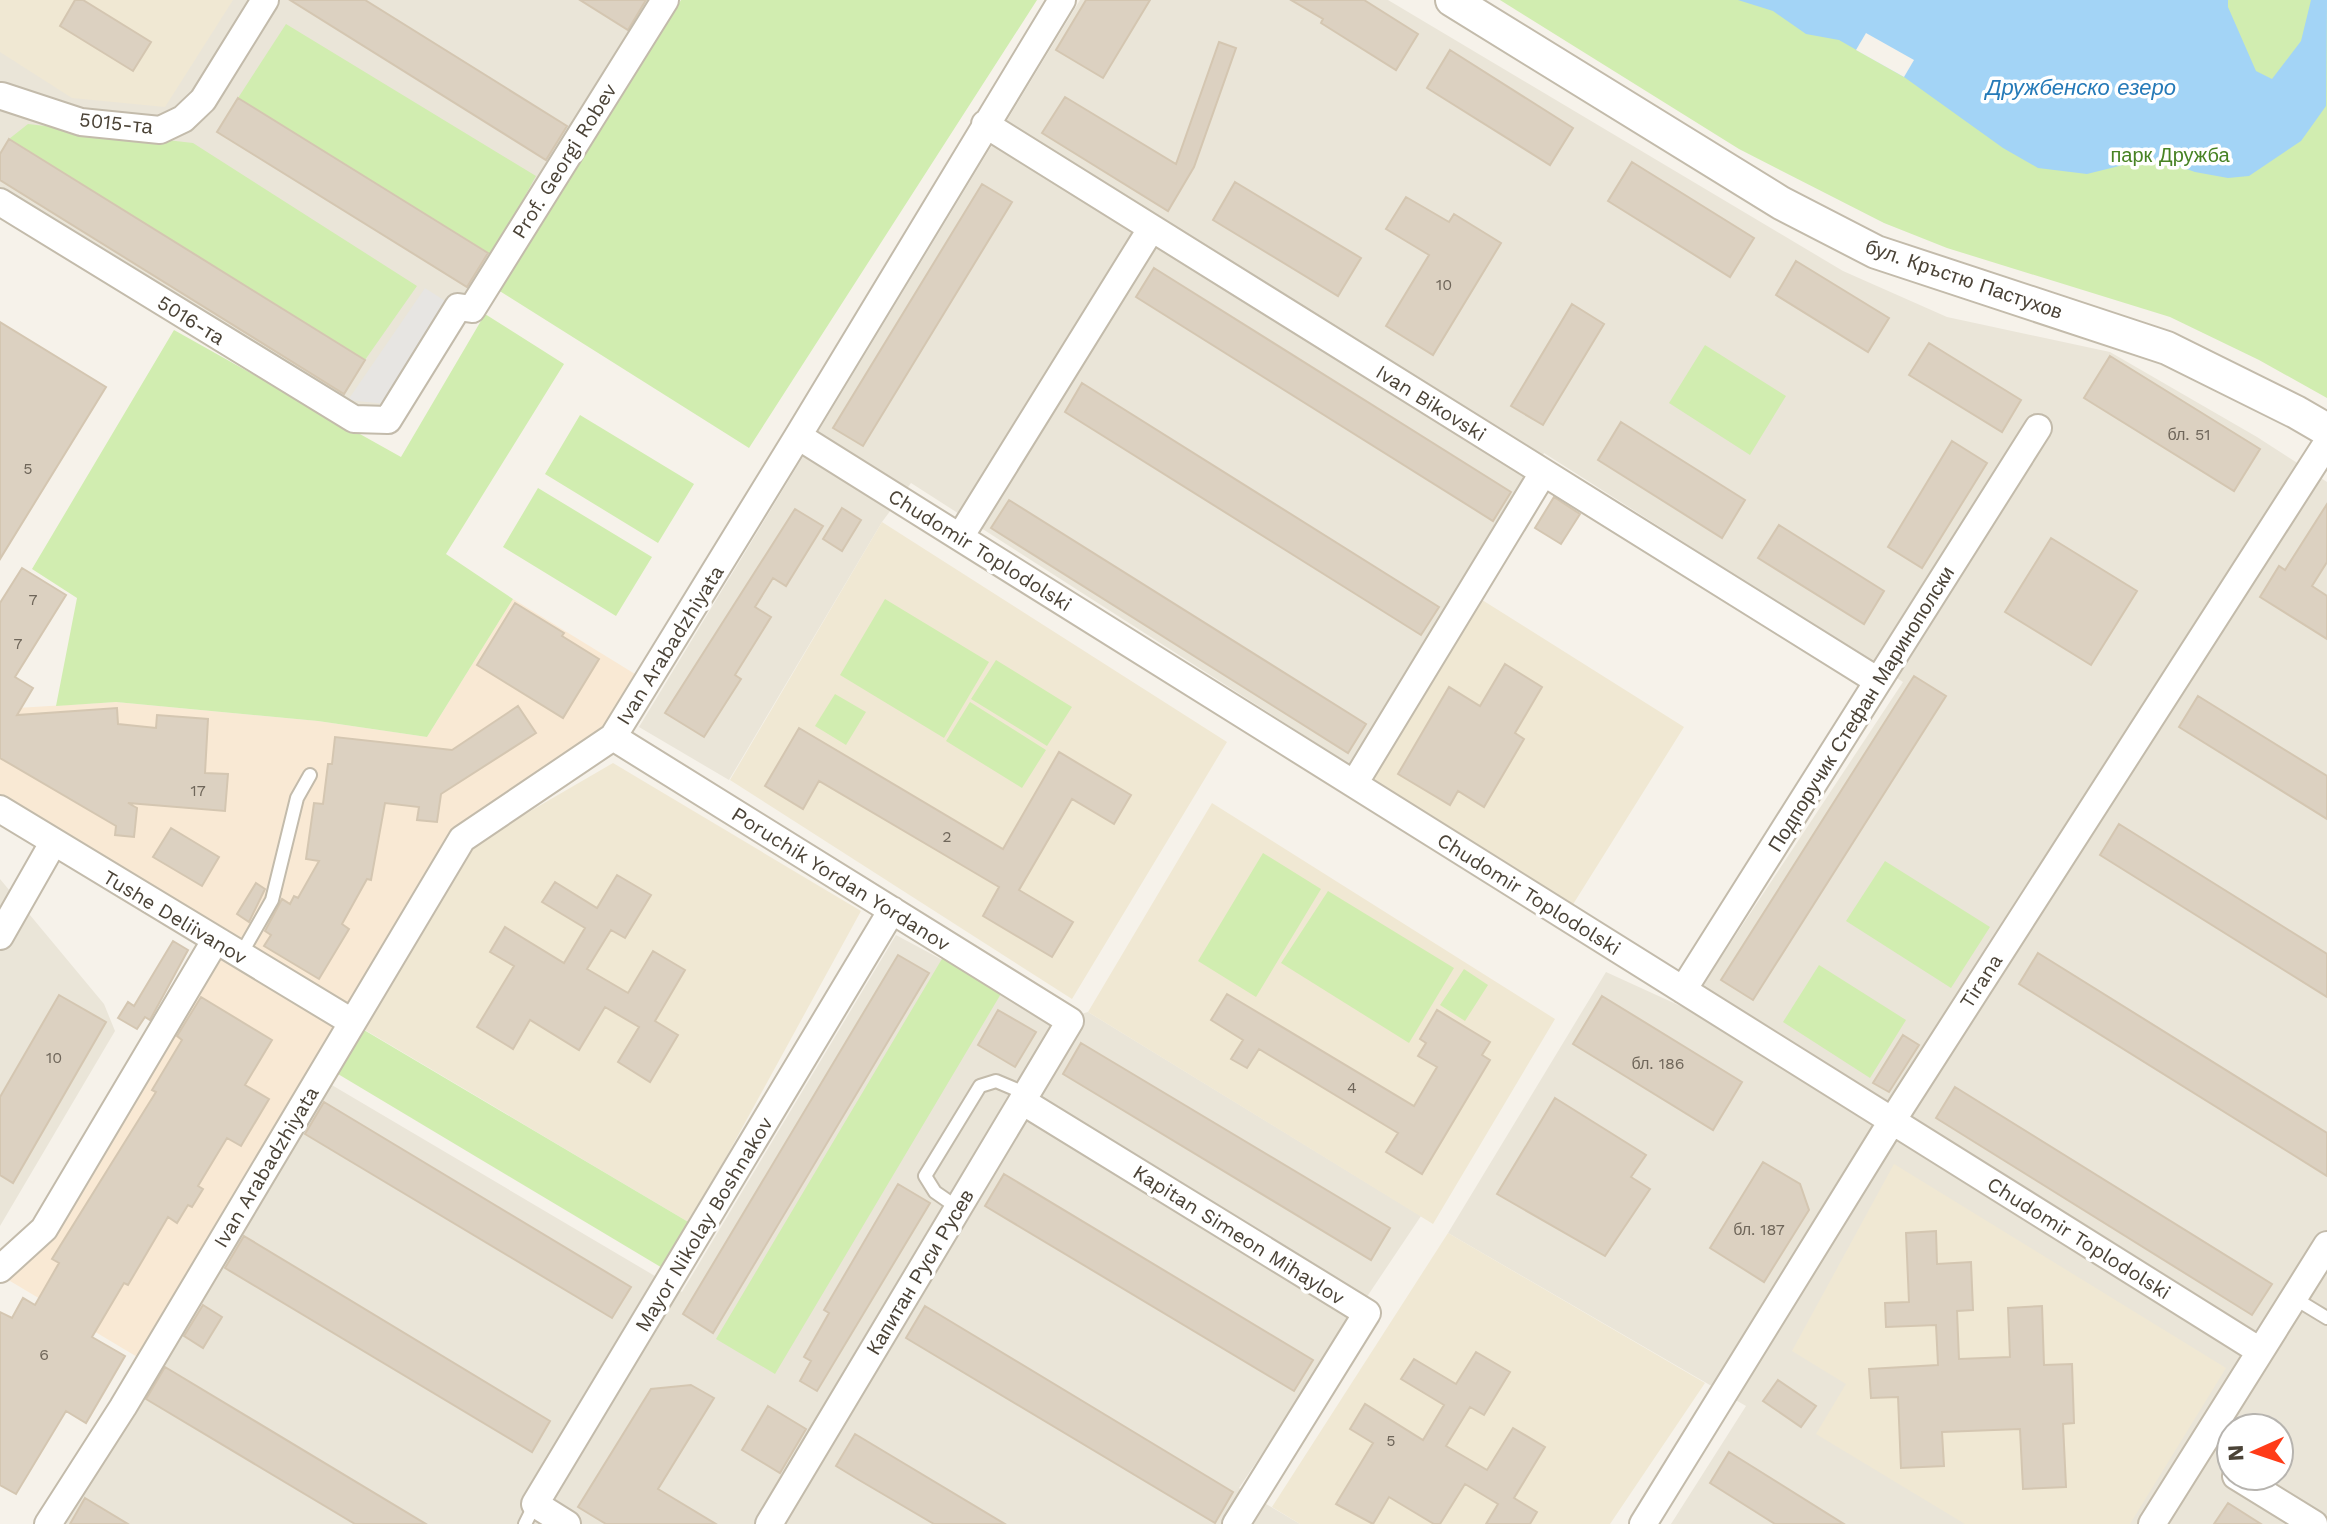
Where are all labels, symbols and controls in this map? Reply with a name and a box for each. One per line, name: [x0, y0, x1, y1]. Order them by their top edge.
water label: Дружбенско езеро: [1983, 75, 2176, 100]
street label: Prof. Georgi Robev: [507, 79, 622, 243]
street label: 5015-та: [78, 107, 155, 139]
park label: парк Дружба: [2110, 143, 2230, 167]
street label: бул. Кръстю Пастухов: [1862, 234, 2066, 324]
house number: 10: [1436, 275, 1452, 294]
street label: 5016-та: [153, 290, 230, 350]
street label: Ivan Bikovski: [1372, 360, 1490, 446]
house number: бл. 51: [2167, 425, 2211, 444]
house number: 5: [23, 459, 33, 478]
street label: Chudomir Toplodolski: [884, 484, 1076, 616]
street label: Ivan Arabadzhiyata: [611, 561, 729, 729]
street label: Подпоручик Стефан Маринополски: [1763, 562, 1959, 856]
house number: 7: [29, 590, 38, 609]
house number: 7: [14, 634, 23, 653]
house number: 17: [190, 781, 206, 800]
street label: Рoruchik Yordan Yordanov: [728, 802, 955, 956]
house number: 2: [942, 827, 952, 846]
street label: Chudomir Toplodolski: [1433, 828, 1625, 960]
street label: Tushe Deliivanov: [99, 865, 252, 970]
street label: Tirana: [1955, 949, 2007, 1013]
house number: 10: [46, 1048, 62, 1067]
house number: бл. 186: [1632, 1054, 1685, 1073]
house number: 4: [1347, 1078, 1357, 1097]
street label: Ivan Arabadzhiyata: [208, 1082, 324, 1252]
street label: Мayor Nikolay Boshnakov: [630, 1112, 778, 1336]
street label: Кapitan Simeon Mihaylov: [1129, 1160, 1349, 1310]
street label: Chudomir Toplodolski: [1983, 1172, 2175, 1304]
street label: Капитан Руси Русев: [861, 1185, 979, 1359]
house number: бл. 187: [1733, 1220, 1785, 1239]
house number: 6: [39, 1345, 49, 1364]
north arrow: [2215, 1412, 2295, 1492]
house number: 5: [1386, 1431, 1396, 1450]
text: N: [2223, 1444, 2248, 1462]

